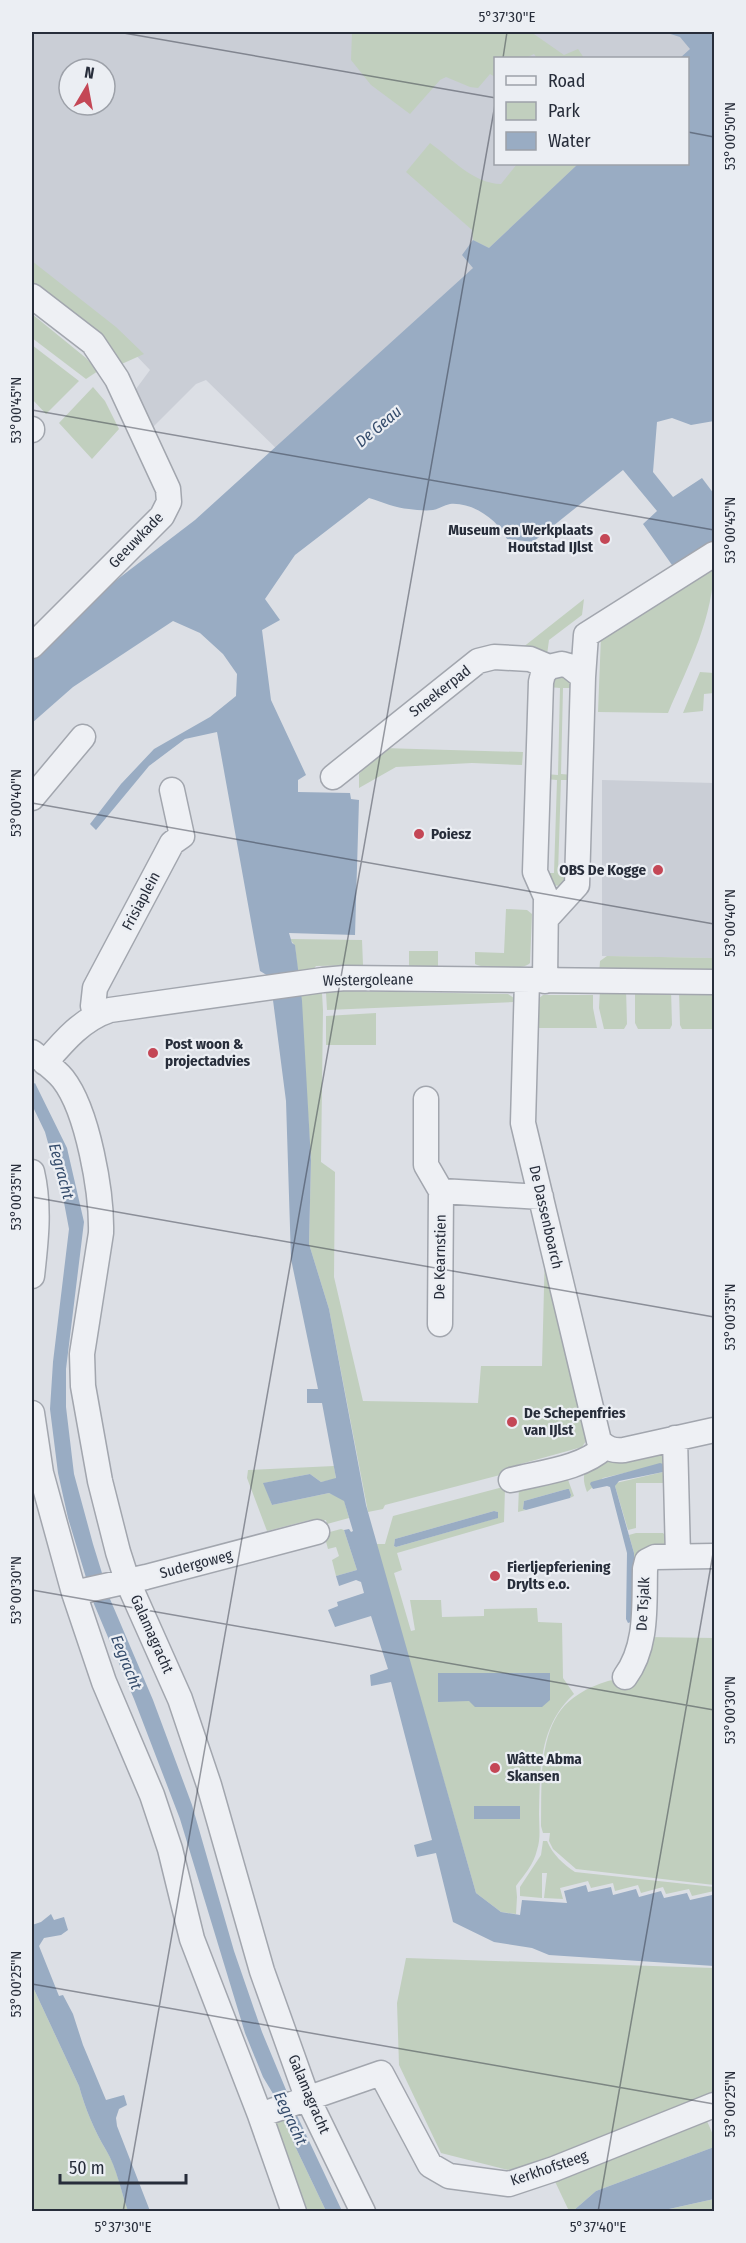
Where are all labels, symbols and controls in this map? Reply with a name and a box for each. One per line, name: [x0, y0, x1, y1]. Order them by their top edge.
text: 5°37'30"E: [479, 8, 535, 26]
north arrow: [57, 57, 117, 117]
legend: [494, 57, 689, 165]
text: N: [83, 63, 96, 83]
text: Road: [548, 70, 585, 92]
text: Park: [548, 100, 581, 122]
text: 53°00'50"N: [721, 102, 739, 170]
text: Water: [548, 130, 591, 152]
text: 53°00'45"N: [7, 377, 25, 443]
water label: De Geau: [352, 402, 405, 451]
text: 53°00'45"N: [721, 497, 739, 563]
street label: Geeuwkade: [105, 508, 167, 572]
place label: Museum en Werkplaats Houtstad IJlst: [448, 521, 594, 556]
marker: Museum en Werkplaats Houtstad IJlst: [598, 532, 612, 546]
street label: Sneekerpad: [406, 661, 474, 721]
text: 53°00'40"N: [7, 769, 25, 837]
place label: Poiesz: [431, 825, 472, 843]
marker: Poiesz: [412, 827, 426, 841]
place label: OBS De Kogge: [559, 861, 646, 879]
marker: OBS De Kogge: [651, 863, 665, 877]
street label: Frisiaplein: [118, 869, 164, 933]
text: 53°00'40"N: [721, 889, 739, 957]
street label: Westergoleane: [323, 970, 413, 990]
place label: Post woon & projectadvies: [165, 1035, 251, 1070]
marker: Post woon & projectadvies: [146, 1046, 160, 1060]
water label: Eegracht: [45, 1141, 78, 1202]
text: 53°00'35"N: [7, 1163, 25, 1231]
street label: De Dassenboarch: [525, 1163, 567, 1271]
street label: De Kearnstien: [430, 1214, 450, 1300]
text: 53°00'35"N: [721, 1283, 739, 1351]
place label: De Schepenfries van IJlst: [523, 1404, 626, 1439]
marker: De Schepenfries van IJlst: [505, 1415, 519, 1429]
street label: Sudergoweg: [158, 1546, 234, 1582]
text: 53°00'30"N: [7, 1556, 25, 1624]
place label: Fierljepferiening Drylts e.o.: [507, 1558, 611, 1593]
marker: Fierljepferiening Drylts e.o.: [488, 1569, 502, 1583]
street label: De Tsjalk: [633, 1576, 653, 1632]
street label: Galamagracht: [127, 1592, 177, 1676]
water label: Eegracht: [107, 1632, 146, 1693]
text: 53°00'30"N: [721, 1676, 739, 1744]
place label: Wâtte Abma Skansen: [507, 1750, 582, 1785]
marker: Wâtte Abma Skansen: [488, 1761, 502, 1775]
text: 53°00'25"N: [7, 1951, 25, 2017]
street label: Galamagracht: [284, 2052, 334, 2136]
text: 53°00'25"N: [721, 2071, 739, 2137]
water label: Eegracht: [270, 2088, 312, 2149]
street label: Kerkhofsteeg: [508, 2146, 590, 2190]
scale bar: [60, 2147, 186, 2185]
text: 50 m: [69, 2157, 105, 2179]
text: 5°37'30"E: [95, 2218, 151, 2236]
text: 5°37'40"E: [570, 2218, 626, 2236]

